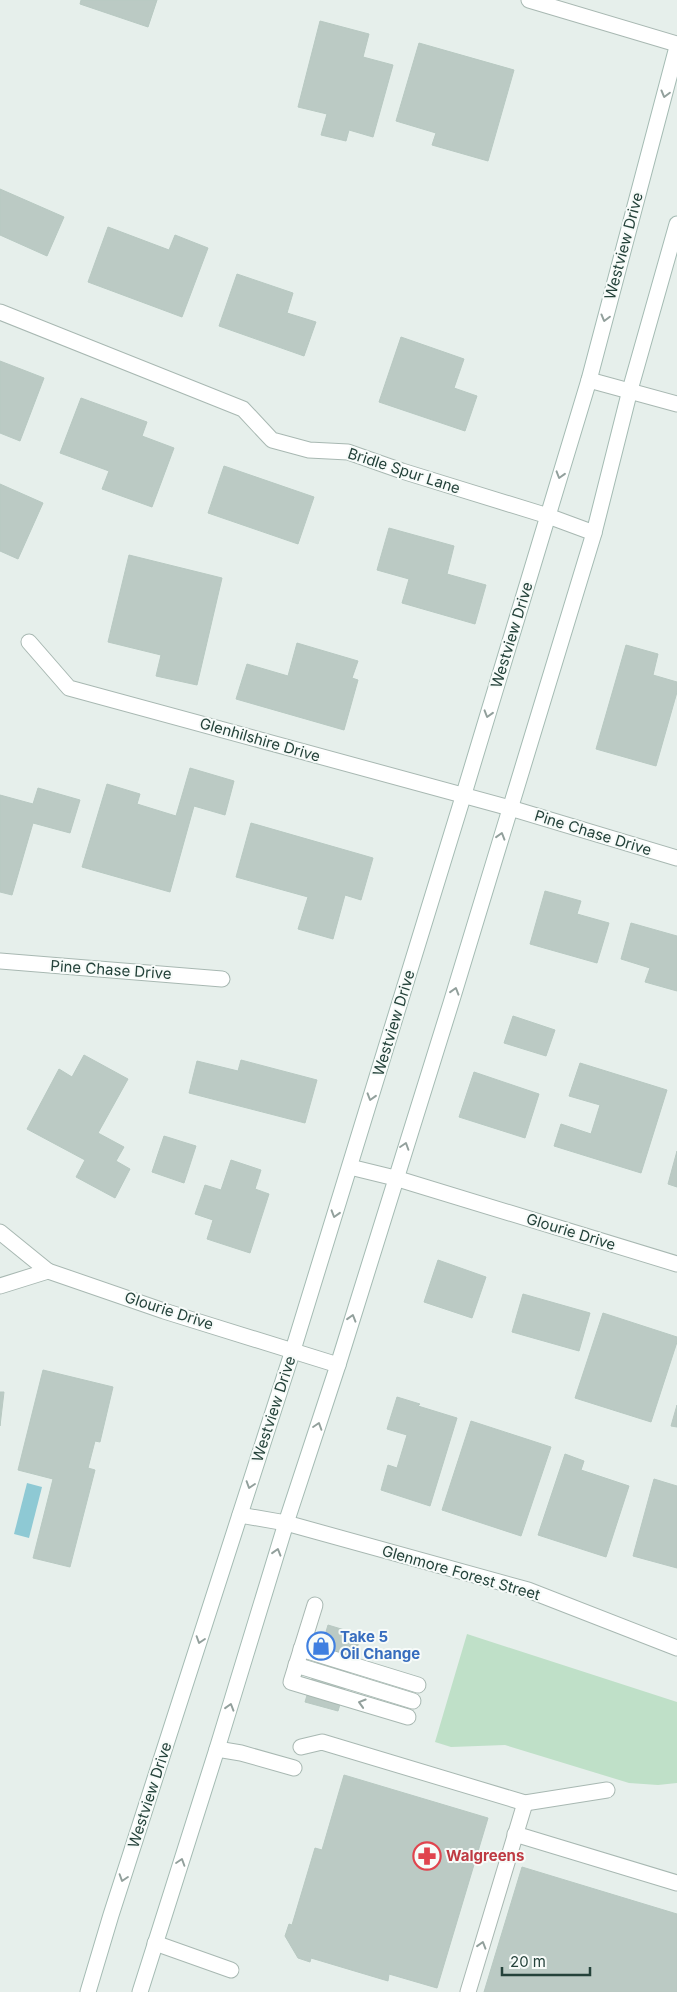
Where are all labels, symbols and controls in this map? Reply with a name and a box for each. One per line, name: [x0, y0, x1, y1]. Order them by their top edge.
one-way arrow: [660, 89, 670, 97]
street label: Westview Drive: [600, 190, 647, 302]
one-way arrow: [600, 314, 611, 323]
street label: Bridle Spur Lane: [346, 443, 463, 498]
one-way arrow: [556, 470, 566, 478]
street label: Westview Drive: [486, 579, 537, 690]
one-way arrow: [484, 709, 494, 718]
street label: Glenhilshire Drive: [198, 713, 323, 766]
street label: Pine Chase Drive: [532, 806, 654, 859]
one-way arrow: [496, 832, 506, 840]
street label: Pine Chase Drive: [50, 956, 172, 983]
street label: Westview Drive: [368, 967, 419, 1078]
one-way arrow: [449, 988, 459, 996]
one-way arrow: [367, 1092, 377, 1101]
one-way arrow: [400, 1143, 410, 1151]
one-way arrow: [331, 1209, 341, 1217]
street label: Glourie Drive: [524, 1209, 618, 1254]
street label: Glourie Drive: [122, 1287, 216, 1334]
one-way arrow: [347, 1315, 357, 1323]
street label: Westview Drive: [247, 1354, 300, 1464]
one-way arrow: [312, 1422, 322, 1430]
one-way arrow: [245, 1481, 255, 1489]
street label: Glenmore Forest Street: [380, 1541, 543, 1604]
one-way arrow: [271, 1548, 281, 1556]
place label: Take 5 Oil Change: [340, 1627, 420, 1663]
shop icon: Take 5 Oil Change: [306, 1631, 336, 1661]
one-way arrow: [196, 1635, 206, 1644]
one-way arrow: [358, 1699, 366, 1709]
one-way arrow: [224, 1703, 234, 1712]
street label: Westview Drive: [123, 1740, 176, 1850]
pharmacy icon: Walgreens: [412, 1841, 442, 1871]
place label: Walgreens: [446, 1846, 524, 1865]
one-way arrow: [175, 1858, 185, 1867]
one-way arrow: [119, 1873, 129, 1882]
one-way arrow: [476, 1942, 486, 1950]
scale bar: [502, 1944, 590, 1976]
text: 20 m: [510, 1952, 546, 1971]

